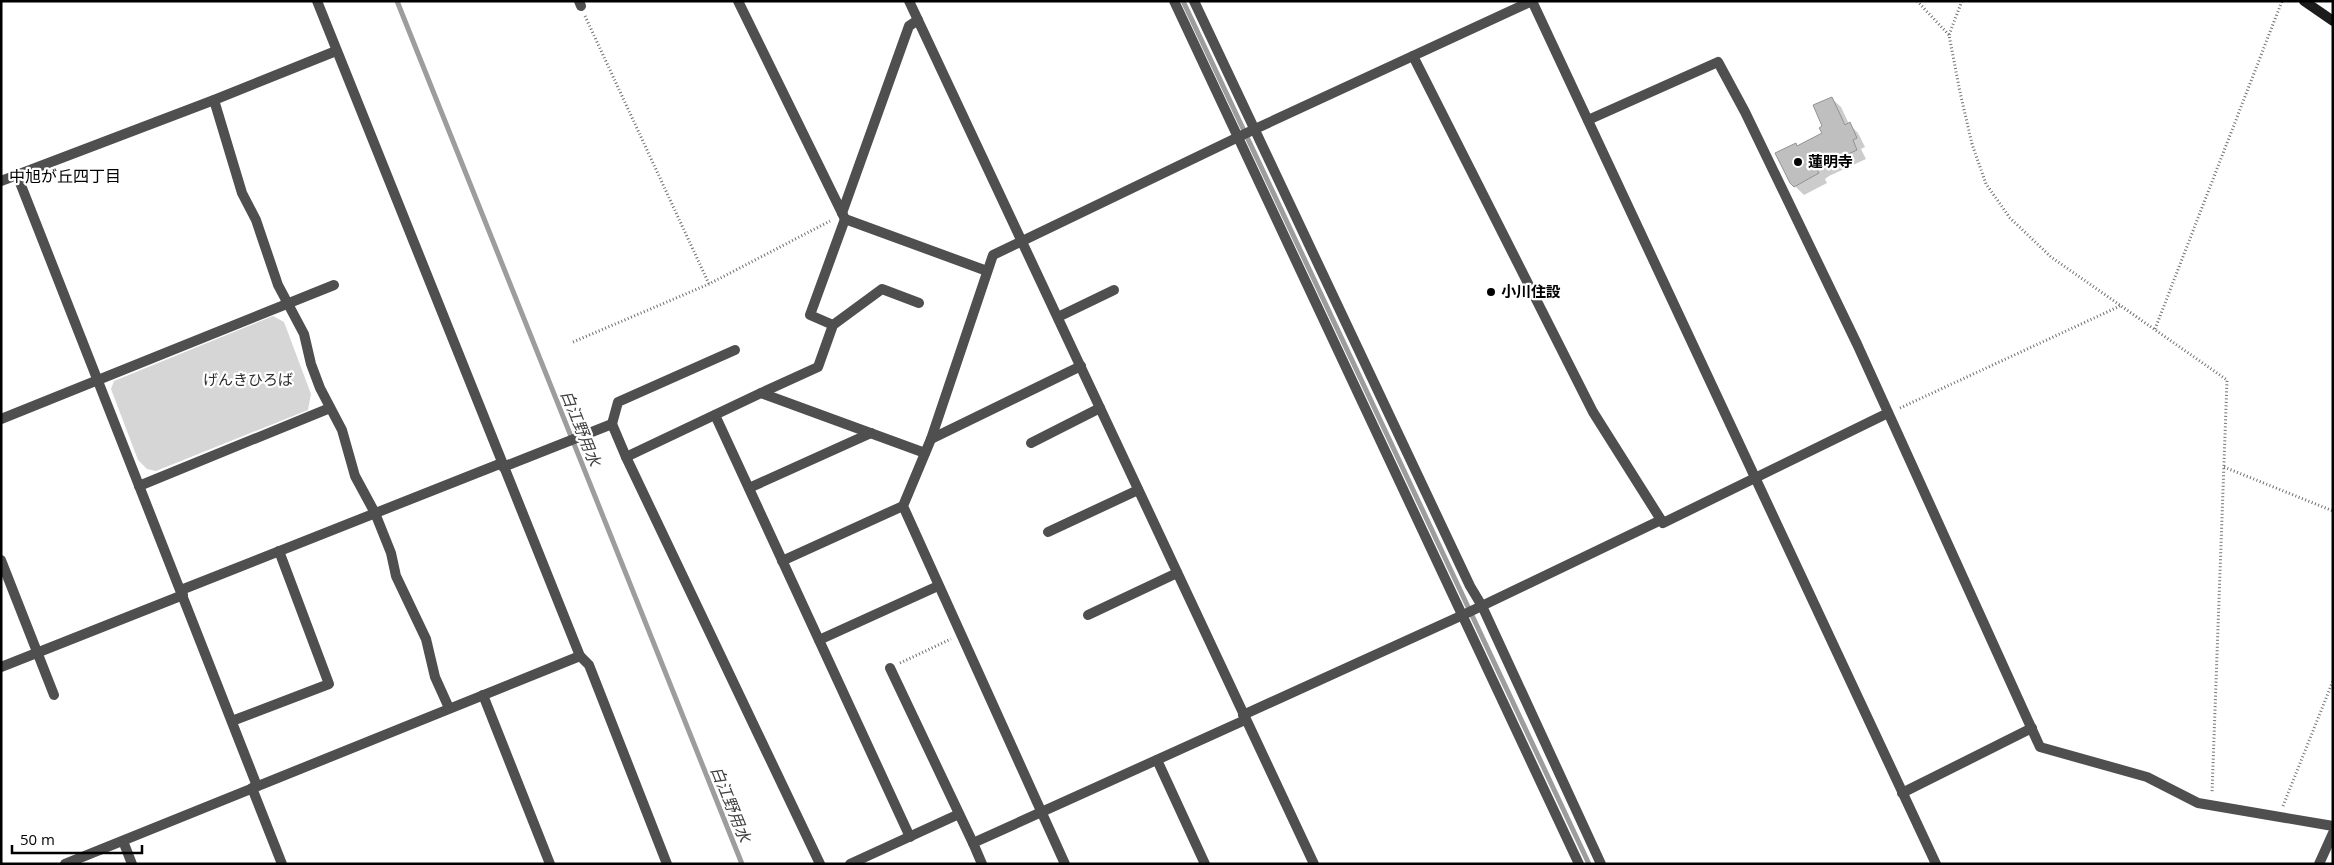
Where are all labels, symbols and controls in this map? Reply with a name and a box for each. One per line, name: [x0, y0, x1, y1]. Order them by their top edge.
place label: 蓮明寺: [1808, 151, 1853, 171]
marker: 蓮明寺: [1792, 156, 1804, 168]
district label: 中旭が丘四丁目: [9, 165, 121, 187]
place label: 小川住設: [1501, 281, 1561, 301]
marker: 小川住設: [1485, 286, 1497, 298]
park label: げんきひろば: [203, 369, 293, 389]
water label: 白江野用水: [556, 387, 607, 471]
water label: 白江野用水: [706, 763, 757, 847]
scale bar: [12, 822, 142, 854]
text: 50 m: [20, 829, 55, 849]

